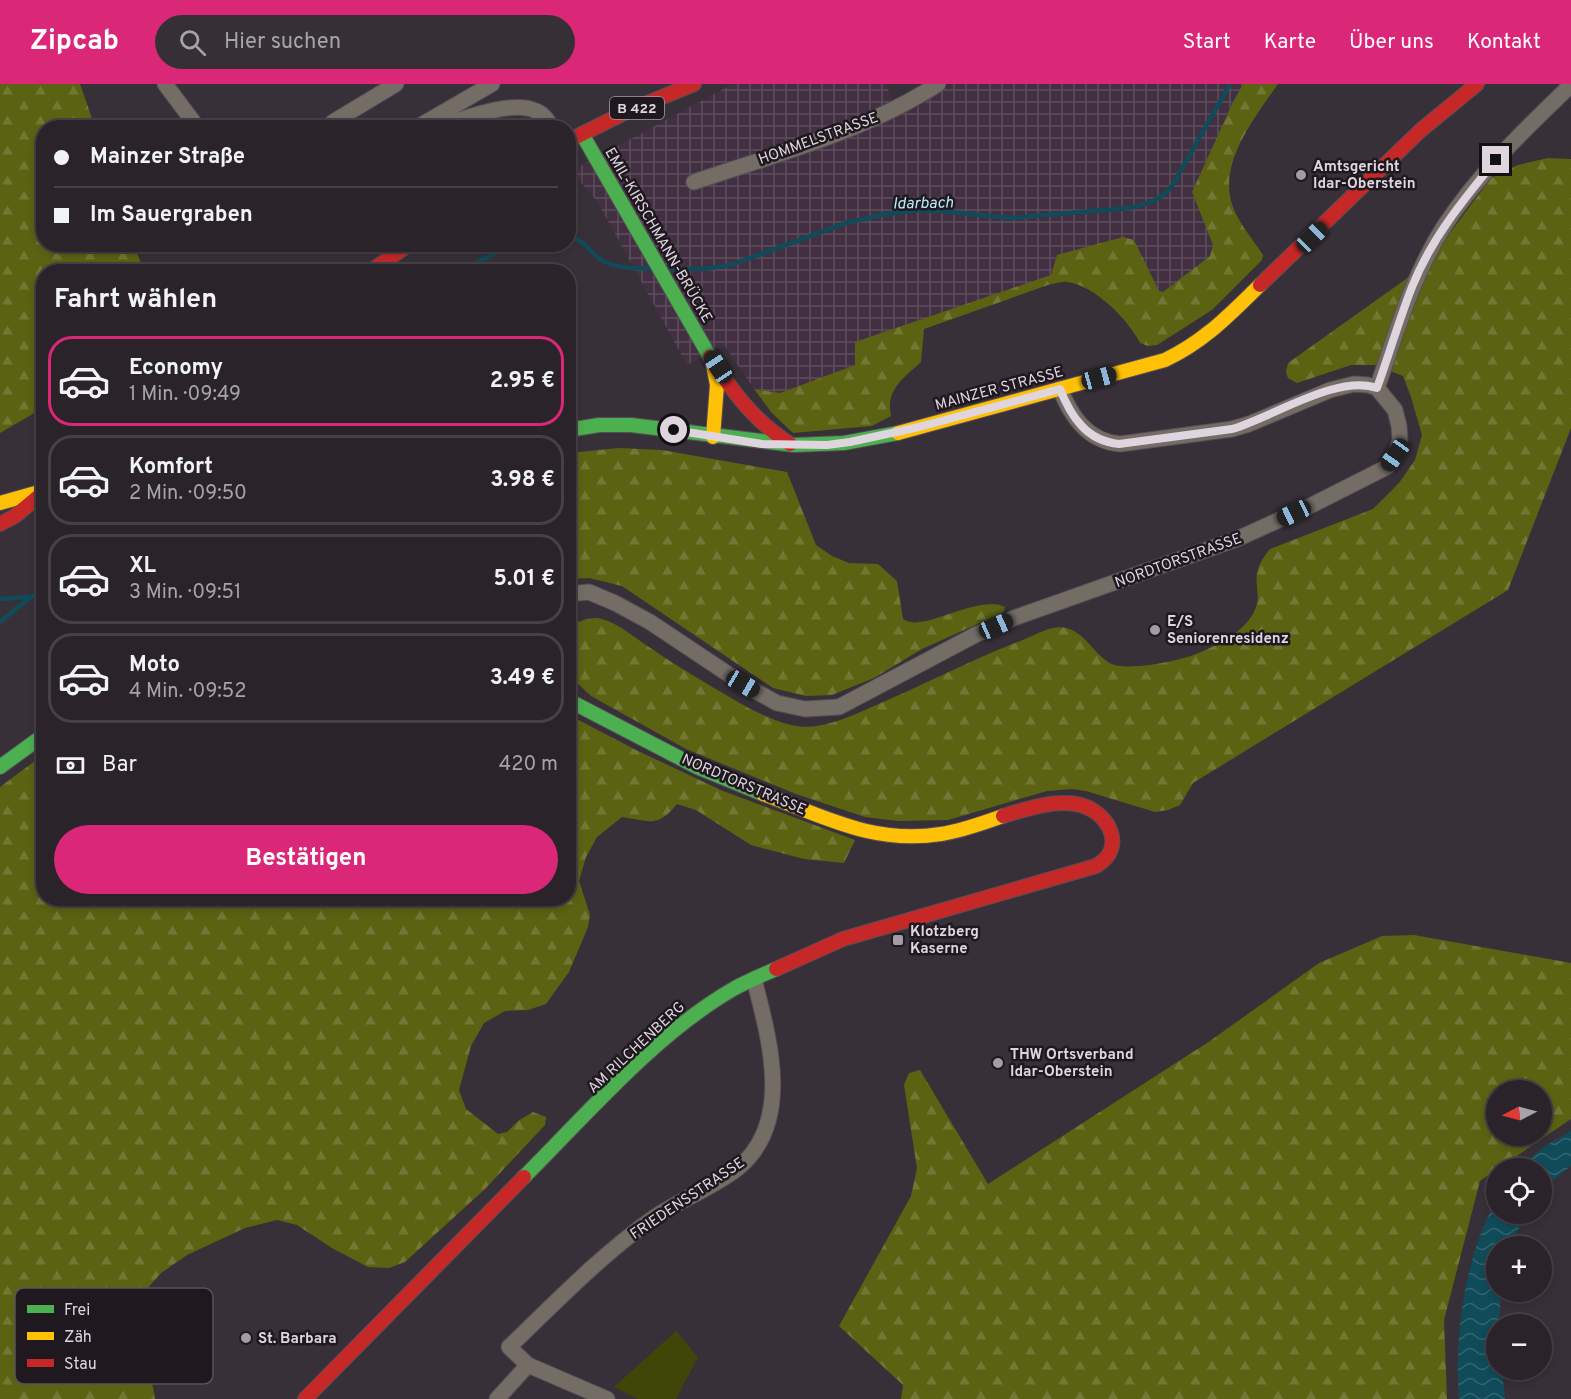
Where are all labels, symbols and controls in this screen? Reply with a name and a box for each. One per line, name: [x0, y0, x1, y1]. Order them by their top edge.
search box: [155, 15, 575, 69]
text: Zipcab: [30, 24, 119, 60]
icon: search: [176, 26, 209, 59]
text: Hier suchen: [224, 29, 341, 56]
text: Start: [1183, 29, 1231, 56]
text: Karte: [1264, 29, 1316, 56]
text: Über uns: [1349, 29, 1434, 56]
text: Kontakt: [1467, 29, 1541, 56]
road number: B 422: [610, 97, 664, 119]
street label: HOMMELSTRASSE: [756, 109, 881, 170]
text: Mainzer Straße: [90, 144, 245, 171]
street label: EMIL-KIRSCHMANN-BRÜCKE: [600, 144, 717, 327]
route end: [1482, 146, 1509, 173]
place label: Amtsgericht Idar-Oberstein: [1313, 158, 1416, 194]
marker: Amtsgericht Idar-Oberstein: [1294, 168, 1308, 182]
water label: Idarbach: [892, 193, 954, 215]
text: Im Sauergraben: [90, 202, 253, 229]
car: [1293, 218, 1331, 256]
text: Fahrt wählen: [54, 283, 217, 317]
car: [700, 347, 736, 387]
icon: car: [57, 354, 111, 408]
text: Economy: [129, 355, 223, 382]
street label: MAINZER STRASSE: [933, 363, 1066, 416]
car: [1079, 365, 1119, 391]
text: 2.95 €: [490, 368, 555, 395]
text: 1 Min. · 09:49: [129, 382, 241, 408]
route start: [660, 416, 687, 443]
car: [1377, 435, 1413, 475]
icon: car: [57, 453, 111, 507]
text: Komfort: [129, 454, 213, 481]
text: 3.98 €: [490, 467, 555, 494]
text: 2 Min. · 09:50: [129, 481, 247, 507]
car: [1274, 497, 1314, 529]
street label: NORDTORSTRASSE: [1113, 530, 1244, 593]
icon: car: [57, 552, 111, 606]
text: XL: [129, 553, 156, 580]
text: 5.01 €: [493, 566, 555, 593]
text: 3 Min. · 09:51: [129, 580, 241, 606]
car: [976, 610, 1016, 642]
place label: E/S Seniorenresidenz: [1167, 613, 1289, 649]
marker: E/S Seniorenresidenz: [1148, 623, 1162, 637]
icon: car: [57, 651, 111, 705]
text: Moto: [129, 652, 180, 679]
text: 3.49 €: [490, 665, 555, 692]
car: [723, 667, 763, 701]
text: 4 Min. · 09:52: [129, 679, 246, 705]
icon: cash: [54, 749, 87, 782]
street label: NORDTORSTRASSE: [678, 751, 809, 820]
text: Bar: [102, 752, 137, 779]
text: 420 m: [499, 752, 558, 778]
button: Bestätigen: [54, 825, 558, 894]
place label: Klotzberg Kaserne: [910, 923, 979, 959]
marker: Klotzberg Kaserne: [891, 933, 905, 947]
street label: AM RILCHENBERG: [584, 998, 690, 1098]
place label: THW Ortsverband Idar-Oberstein: [1010, 1046, 1134, 1082]
marker: THW Ortsverband Idar-Oberstein: [991, 1056, 1005, 1070]
north arrow: [1486, 1080, 1552, 1146]
map controls: [1486, 1080, 1552, 1380]
street label: FRIEDENSSTRASSE: [627, 1154, 749, 1245]
button: locate: [1486, 1158, 1552, 1224]
button: +: [1486, 1236, 1552, 1302]
legend: [15, 1288, 213, 1384]
text: Frei: [64, 1301, 90, 1321]
button: −: [1486, 1314, 1552, 1380]
text: Zäh: [64, 1328, 92, 1348]
place label: St. Barbara: [258, 1330, 337, 1349]
marker: St. Barbara: [239, 1331, 253, 1345]
text: Stau: [64, 1355, 97, 1375]

